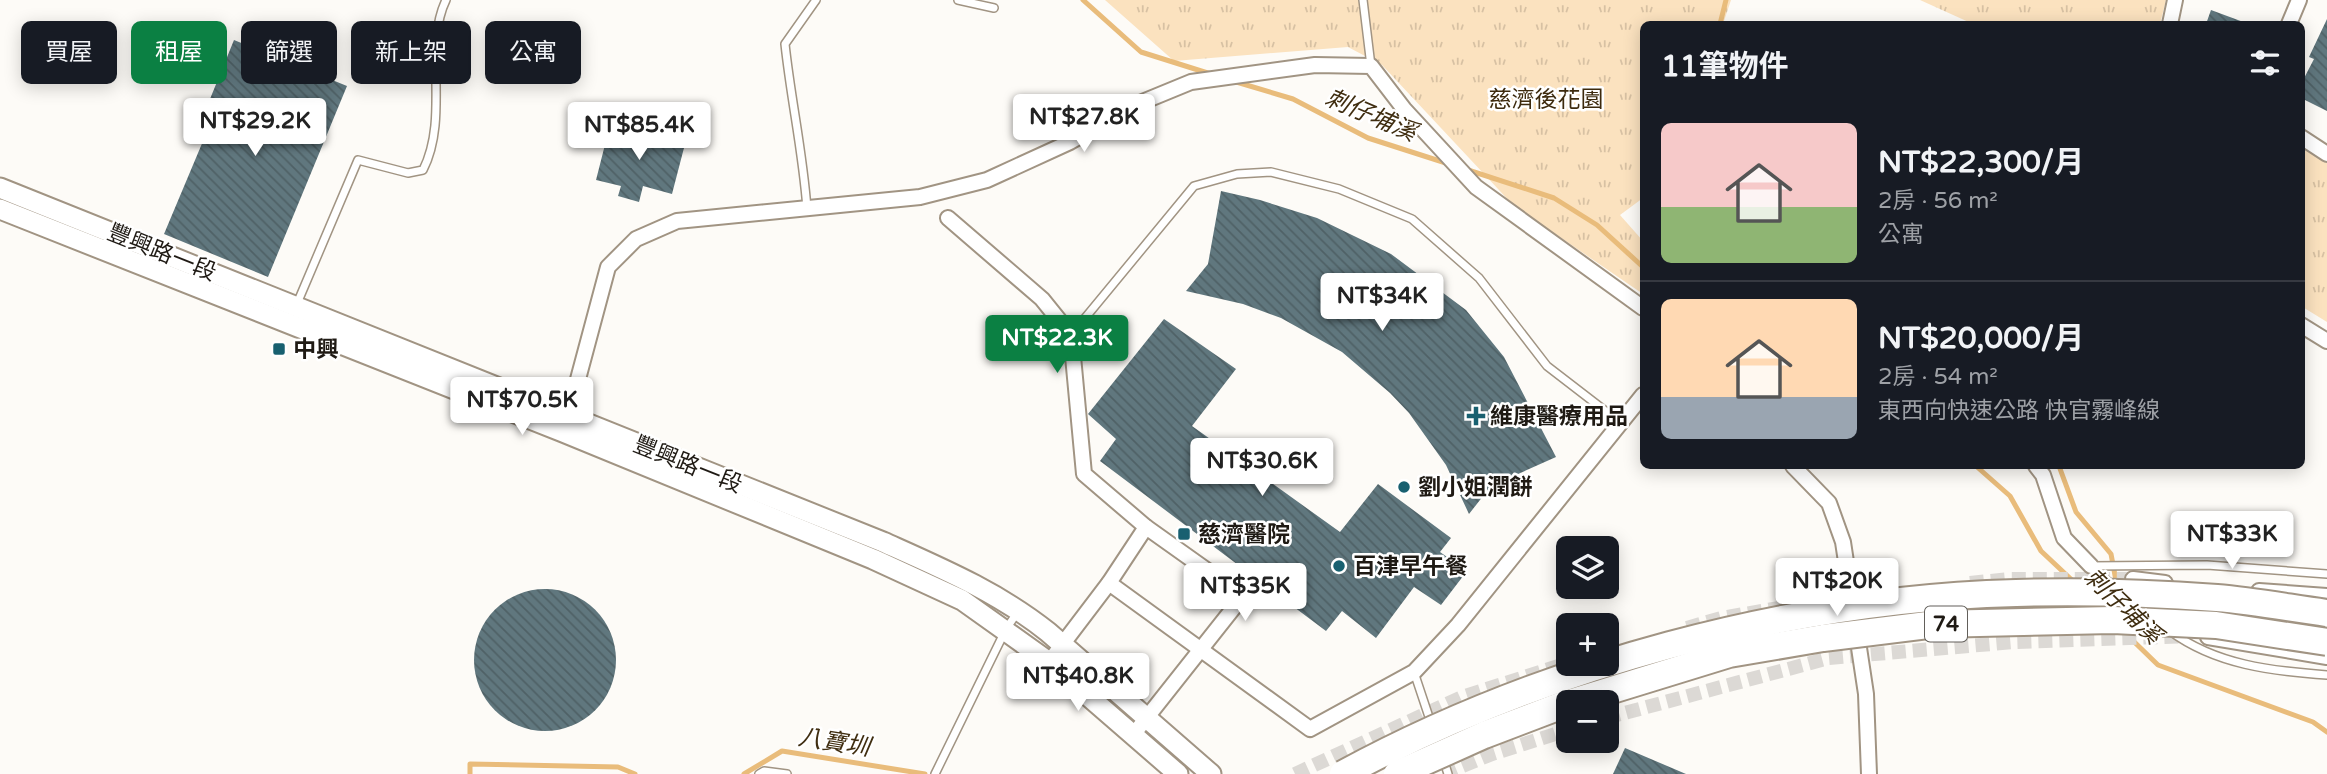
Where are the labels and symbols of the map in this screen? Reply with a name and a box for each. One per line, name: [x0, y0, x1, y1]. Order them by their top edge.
water label: 刺仔埔溪: [1321, 83, 1423, 149]
park label: 慈濟後花園: [1489, 86, 1604, 114]
pin: NT$27.8K: [1012, 94, 1156, 154]
pin: NT$29.2K: [183, 99, 327, 158]
pin: NT$85.4K: [567, 102, 711, 162]
street label: 豐興路一段: [103, 218, 220, 287]
pin: NT$34K: [1325, 274, 1439, 333]
pin: NT$22.3K: [985, 316, 1129, 375]
place label: 中興: [293, 336, 339, 364]
marker: 中興: [271, 341, 287, 357]
pin: NT$70.5K: [450, 378, 594, 437]
place label: 維康醫療用品: [1490, 403, 1628, 431]
marker: 維康醫療用品: [1468, 408, 1484, 424]
street label: 豐興路一段: [629, 430, 746, 499]
pin: NT$30.6K: [1190, 438, 1334, 498]
place label: 劉小姐潤餅: [1418, 474, 1533, 502]
marker: 劉小姐潤餅: [1396, 479, 1412, 495]
pin: NT$33K: [2175, 512, 2289, 571]
place label: 慈濟醫院: [1198, 521, 1290, 549]
marker: 慈濟醫院: [1176, 526, 1192, 542]
place label: 百津早午餐: [1353, 553, 1468, 581]
marker: 百津早午餐: [1331, 558, 1347, 574]
pin: NT$20K: [1780, 558, 1894, 618]
water label: 刺仔埔溪: [2078, 563, 2169, 652]
pin: NT$35K: [1188, 564, 1302, 623]
road number: 74: [1925, 606, 1967, 642]
pin: NT$40.8K: [1006, 654, 1150, 713]
water label: 八寶圳: [796, 723, 875, 763]

